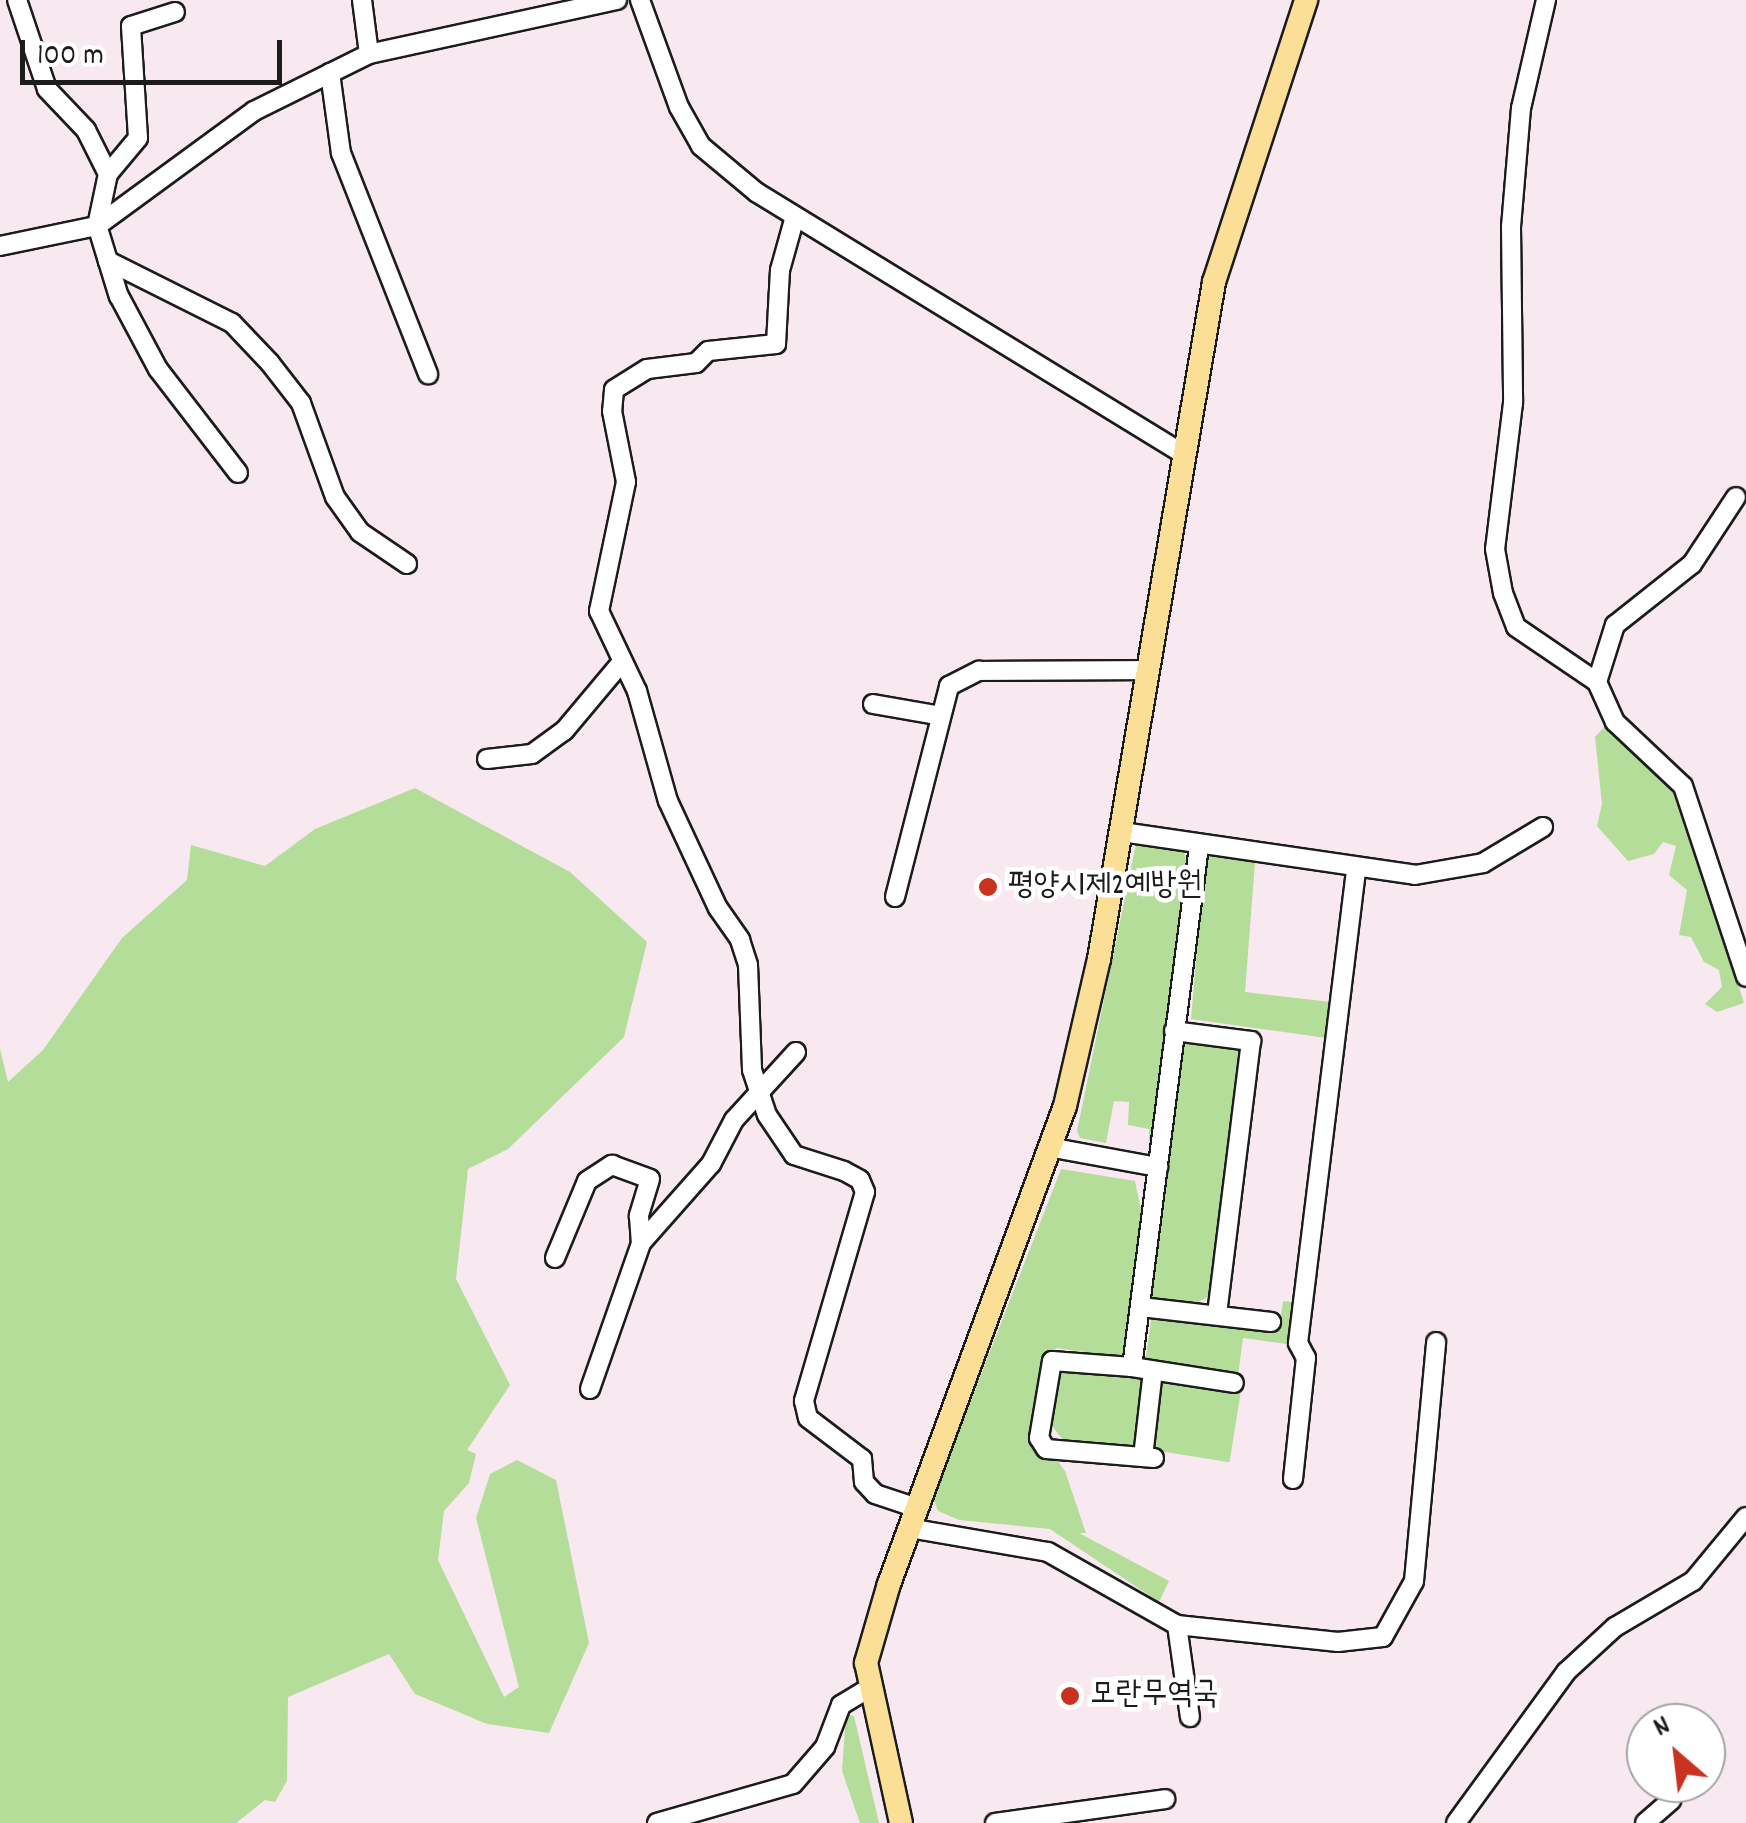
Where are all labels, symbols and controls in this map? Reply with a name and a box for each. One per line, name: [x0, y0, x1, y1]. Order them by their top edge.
scale bar: [25, 20, 288, 82]
text: 100 m: [37, 36, 104, 79]
place label: 평양시제2예방원: [1008, 868, 1202, 906]
marker: 평양시제2예방원: [977, 876, 999, 898]
place label: 모란무역국: [1090, 1677, 1219, 1715]
marker: 모란무역국: [1059, 1685, 1081, 1707]
north arrow: [1626, 1703, 1726, 1803]
text: N: [1647, 1707, 1678, 1749]

